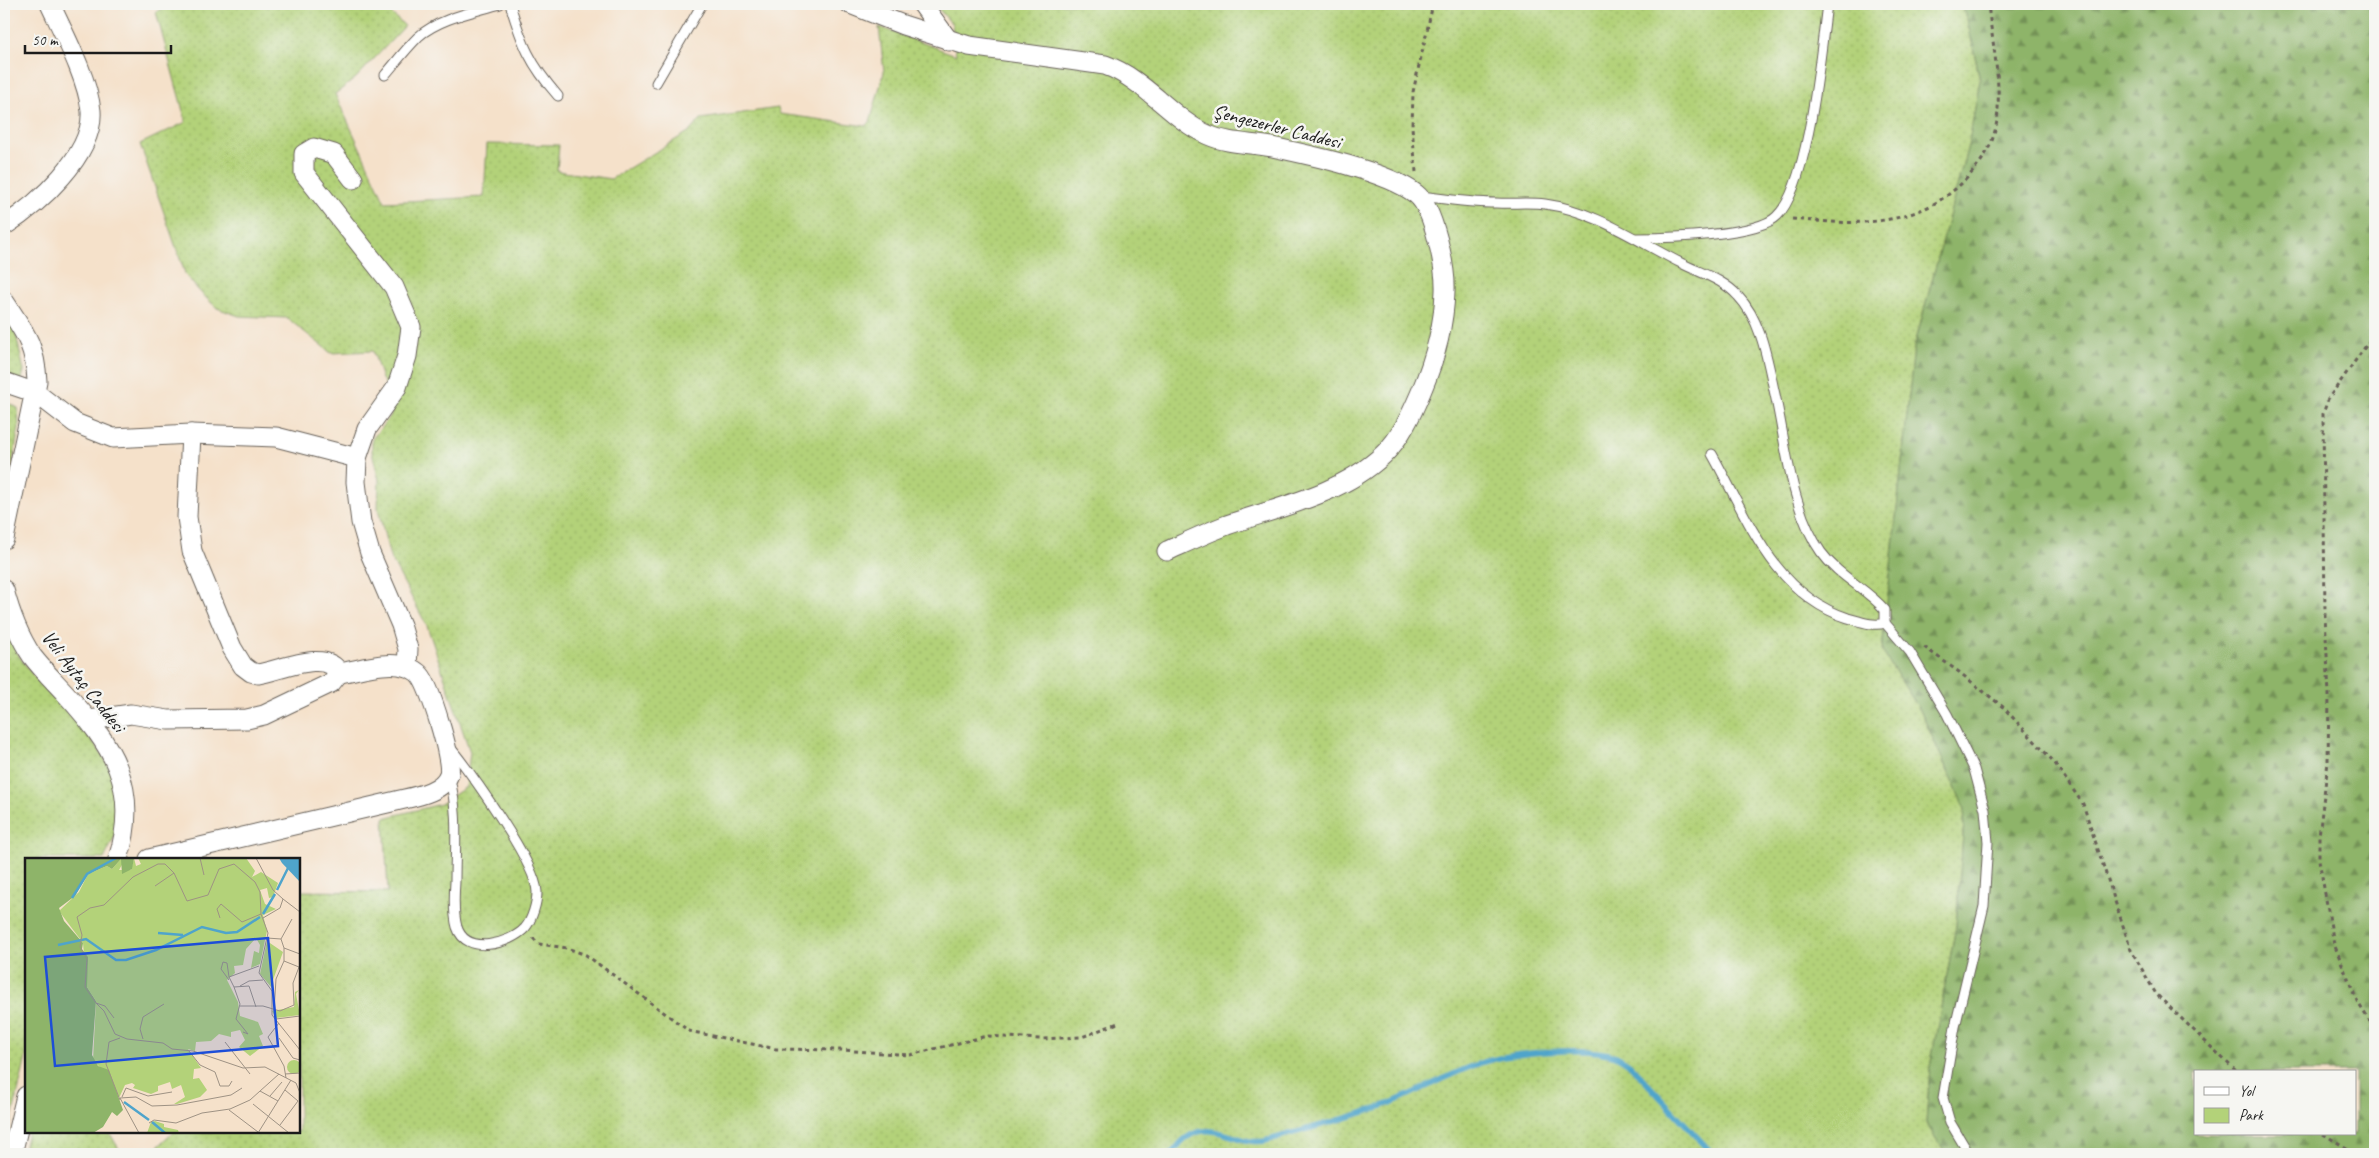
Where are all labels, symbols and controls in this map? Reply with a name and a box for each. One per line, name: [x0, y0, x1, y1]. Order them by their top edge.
scale bar: [25, 22, 171, 54]
text: 50 m: [32, 31, 59, 50]
street label: Şengezerler Caddesi: [1210, 99, 1346, 155]
street label: Veli Aytaç Caddesi: [36, 625, 133, 739]
inset map: [25, 858, 300, 1133]
legend: [2194, 1070, 2356, 1136]
text: Yol: [2239, 1082, 2256, 1101]
text: Park: [2239, 1106, 2264, 1125]

